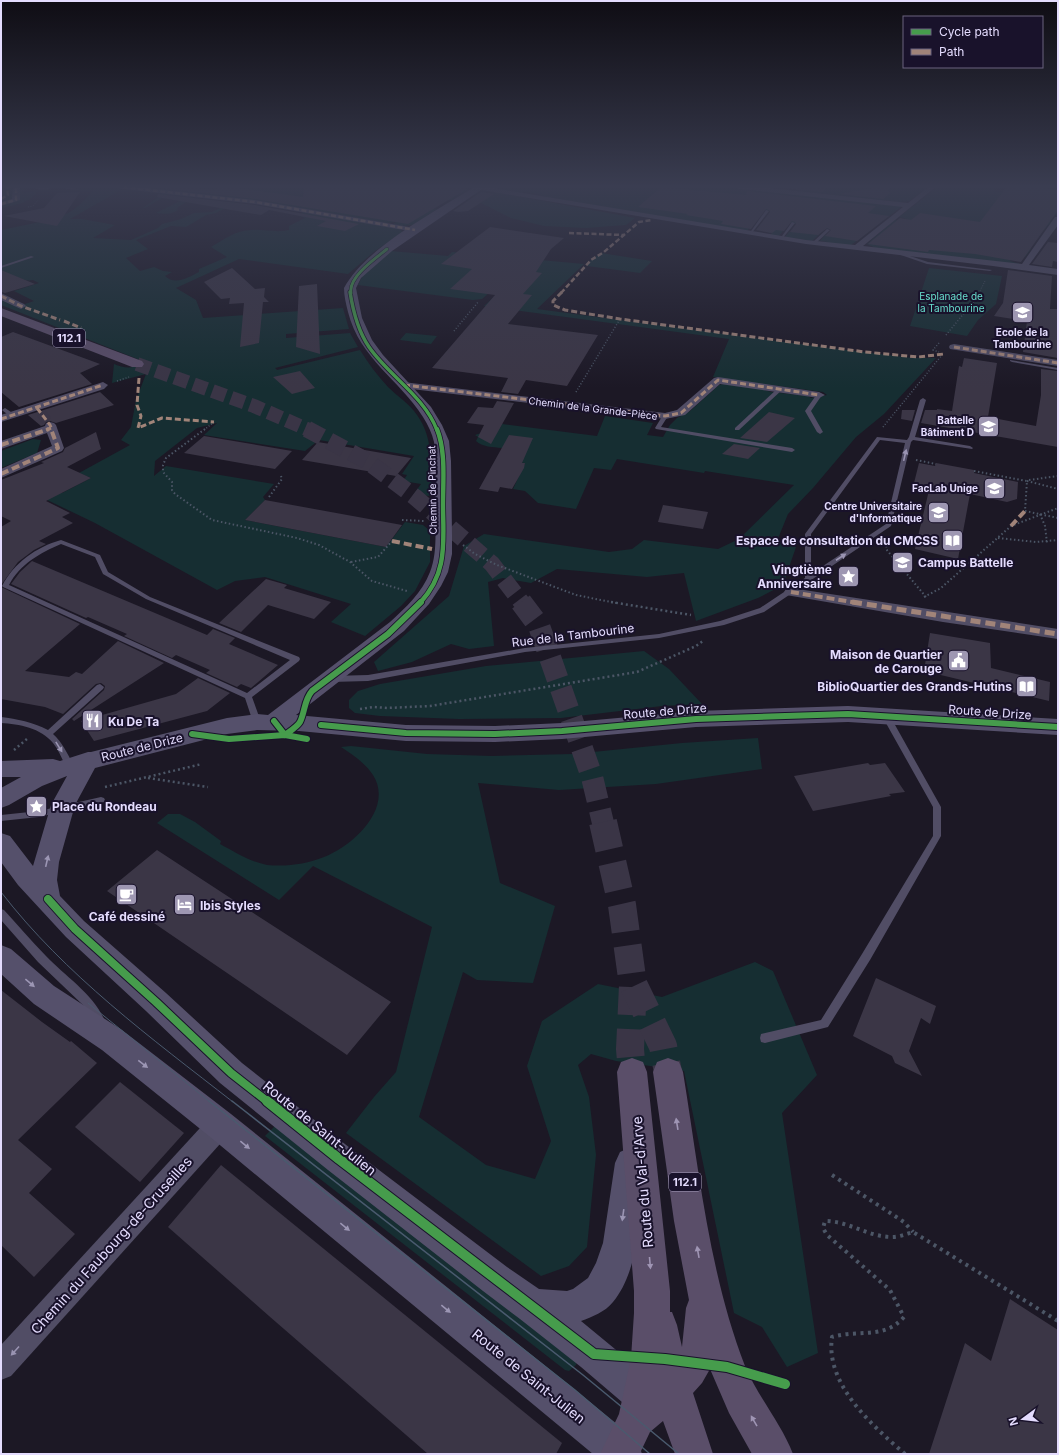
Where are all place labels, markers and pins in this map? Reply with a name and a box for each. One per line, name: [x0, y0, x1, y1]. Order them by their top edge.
school or university icon: Ecole de la Tambourine: [1009, 299, 1035, 325]
place label: Ecole de la Tambourine: [993, 326, 1051, 350]
school or university icon: Battelle Bâtiment D: [976, 413, 1002, 439]
place label: Battelle Bâtiment D: [921, 414, 974, 438]
school or university icon: FacLab Unige: [981, 475, 1007, 501]
place label: FacLab Unige: [912, 482, 978, 495]
school or university icon: Centre Universitaire d'Informatique: [925, 499, 951, 525]
place label: Centre Universitaire d'Informatique: [824, 500, 922, 524]
library icon: Espace de consultation du CMCSS: [940, 527, 966, 553]
place label: Espace de consultation du CMCSS: [736, 533, 938, 548]
school or university icon: Campus Battelle: [890, 549, 916, 575]
place label: Campus Battelle: [918, 555, 1013, 570]
place label: Vingtième Anniversaire: [757, 562, 832, 591]
place icon: Vingtième Anniversaire: [835, 563, 861, 589]
place label: Maison de Quartier de Carouge: [830, 647, 942, 676]
public building icon: Maison de Quartier de Carouge: [945, 648, 971, 674]
library icon: BiblioQuartier des Grands-Hutins: [1014, 673, 1040, 699]
place label: BiblioQuartier des Grands-Hutins: [817, 679, 1012, 694]
restaurant icon: Ku De Ta: [80, 708, 106, 734]
place label: Ku De Ta: [108, 714, 159, 729]
place icon: Place du Rondeau: [24, 793, 50, 819]
place label: Place du Rondeau: [52, 799, 157, 814]
cafe icon: Café dessiné: [114, 882, 140, 908]
hotel icon: Ibis Styles: [171, 892, 197, 918]
place label: Ibis Styles: [200, 898, 261, 913]
place label: Café dessiné: [89, 909, 165, 924]

